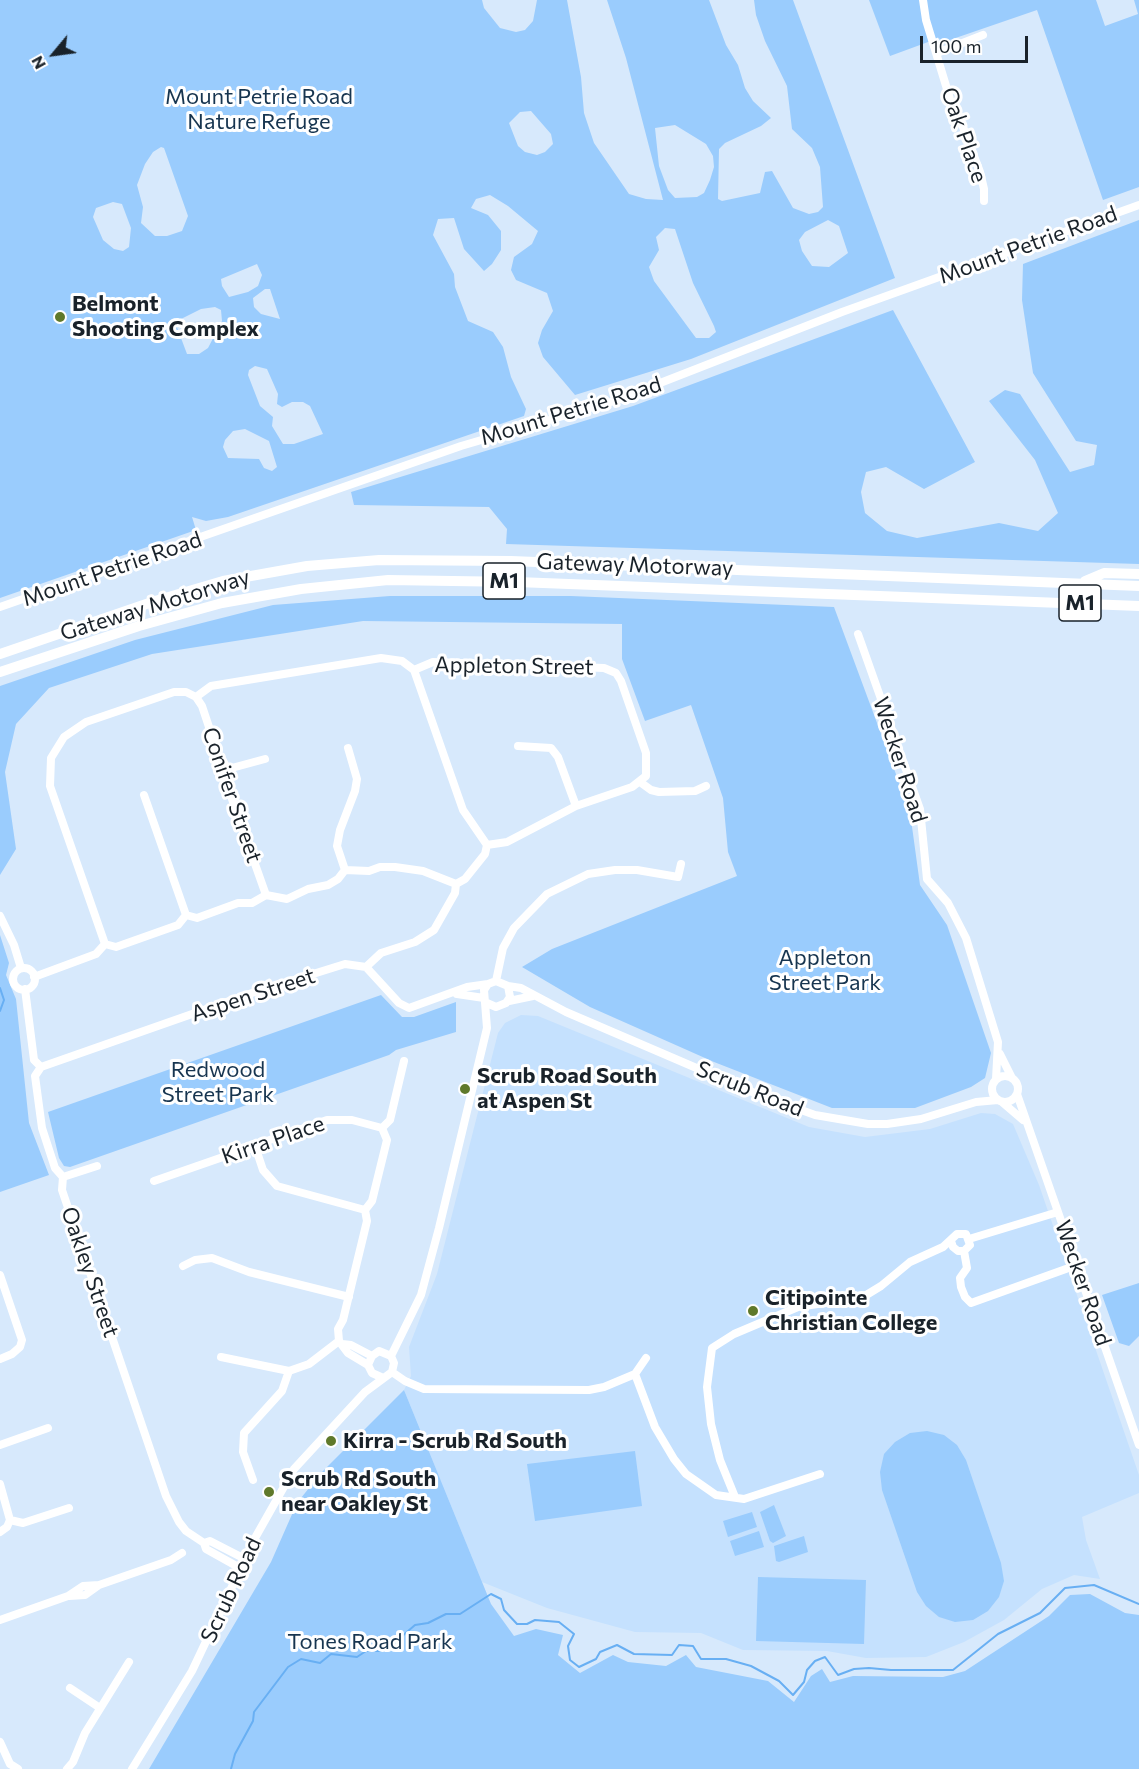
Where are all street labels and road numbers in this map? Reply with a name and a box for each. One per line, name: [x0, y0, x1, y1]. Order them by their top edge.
street label: Oak Place: [935, 84, 993, 186]
street label: Mount Petrie Road: [935, 200, 1121, 290]
street label: Mount Petrie Road: [477, 371, 665, 451]
street label: Mount Petrie Road: [19, 526, 205, 612]
street label: Gateway Motorway: [536, 548, 734, 582]
road number: M1: [483, 563, 525, 599]
street label: Gateway Motorway: [57, 564, 253, 646]
road number: M1: [1059, 585, 1101, 621]
street label: Appleton Street: [434, 651, 594, 681]
street label: Wecker Road: [867, 694, 933, 826]
street label: Conifer Street: [196, 724, 268, 866]
street label: Aspen Street: [188, 963, 318, 1027]
street label: Scrub Road: [692, 1056, 808, 1122]
street label: Kirra Place: [218, 1110, 328, 1170]
street label: Oakley Street: [55, 1203, 125, 1341]
street label: Wecker Road: [1049, 1217, 1117, 1349]
street label: Scrub Road: [195, 1533, 267, 1647]

